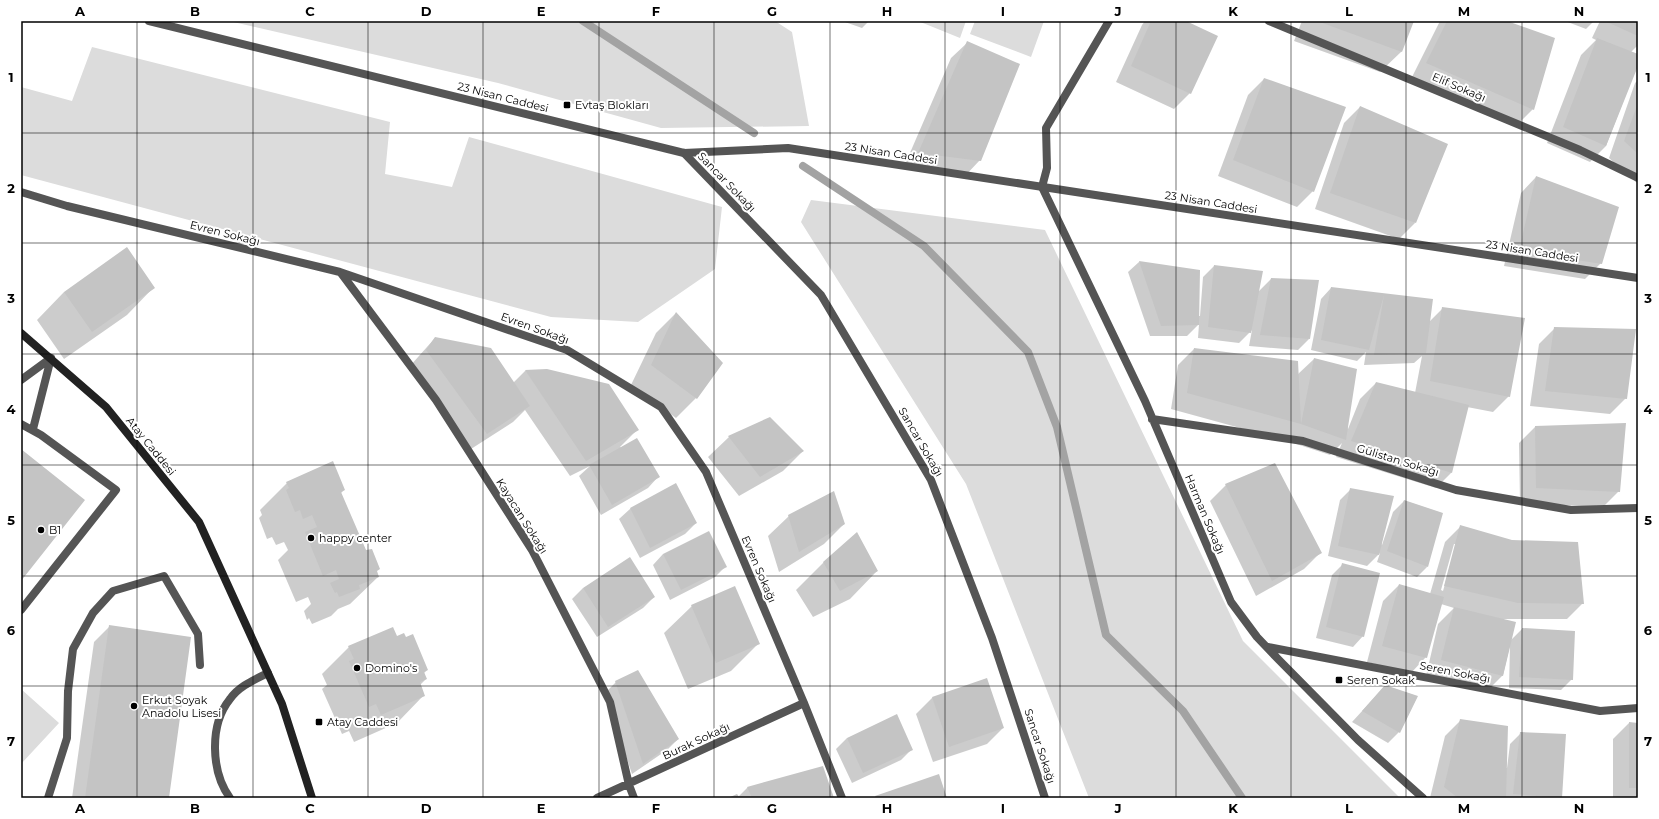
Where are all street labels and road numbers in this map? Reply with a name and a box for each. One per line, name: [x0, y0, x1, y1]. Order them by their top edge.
street label: Elif Sokağı: [1430, 69, 1488, 105]
street label: 23 Nisan Caddesi: [456, 79, 550, 115]
street label: 23 Nisan Caddesi: [844, 139, 938, 167]
street label: Sancar Sokağı: [695, 149, 759, 215]
street label: 23 Nisan Caddesi: [1164, 188, 1258, 216]
street label: Evren Sokağı: [189, 218, 261, 248]
street label: 23 Nisan Caddesi: [1485, 237, 1579, 265]
street label: Evren Sokağı: [499, 309, 571, 347]
street label: Sancar Sokağı: [895, 405, 947, 479]
street label: Atay Caddesi: [123, 414, 179, 478]
street label: Gülistan Sokağı: [1355, 441, 1441, 479]
street label: Harman Sokağı: [1182, 472, 1228, 556]
street label: Kayacan Sokağı: [493, 476, 551, 556]
street label: Evren Sokağı: [739, 533, 779, 605]
street label: Seren Sokağı: [1418, 658, 1492, 686]
street label: Sancar Sokağı: [1021, 707, 1059, 785]
street label: Burak Sokağı: [660, 719, 732, 763]

